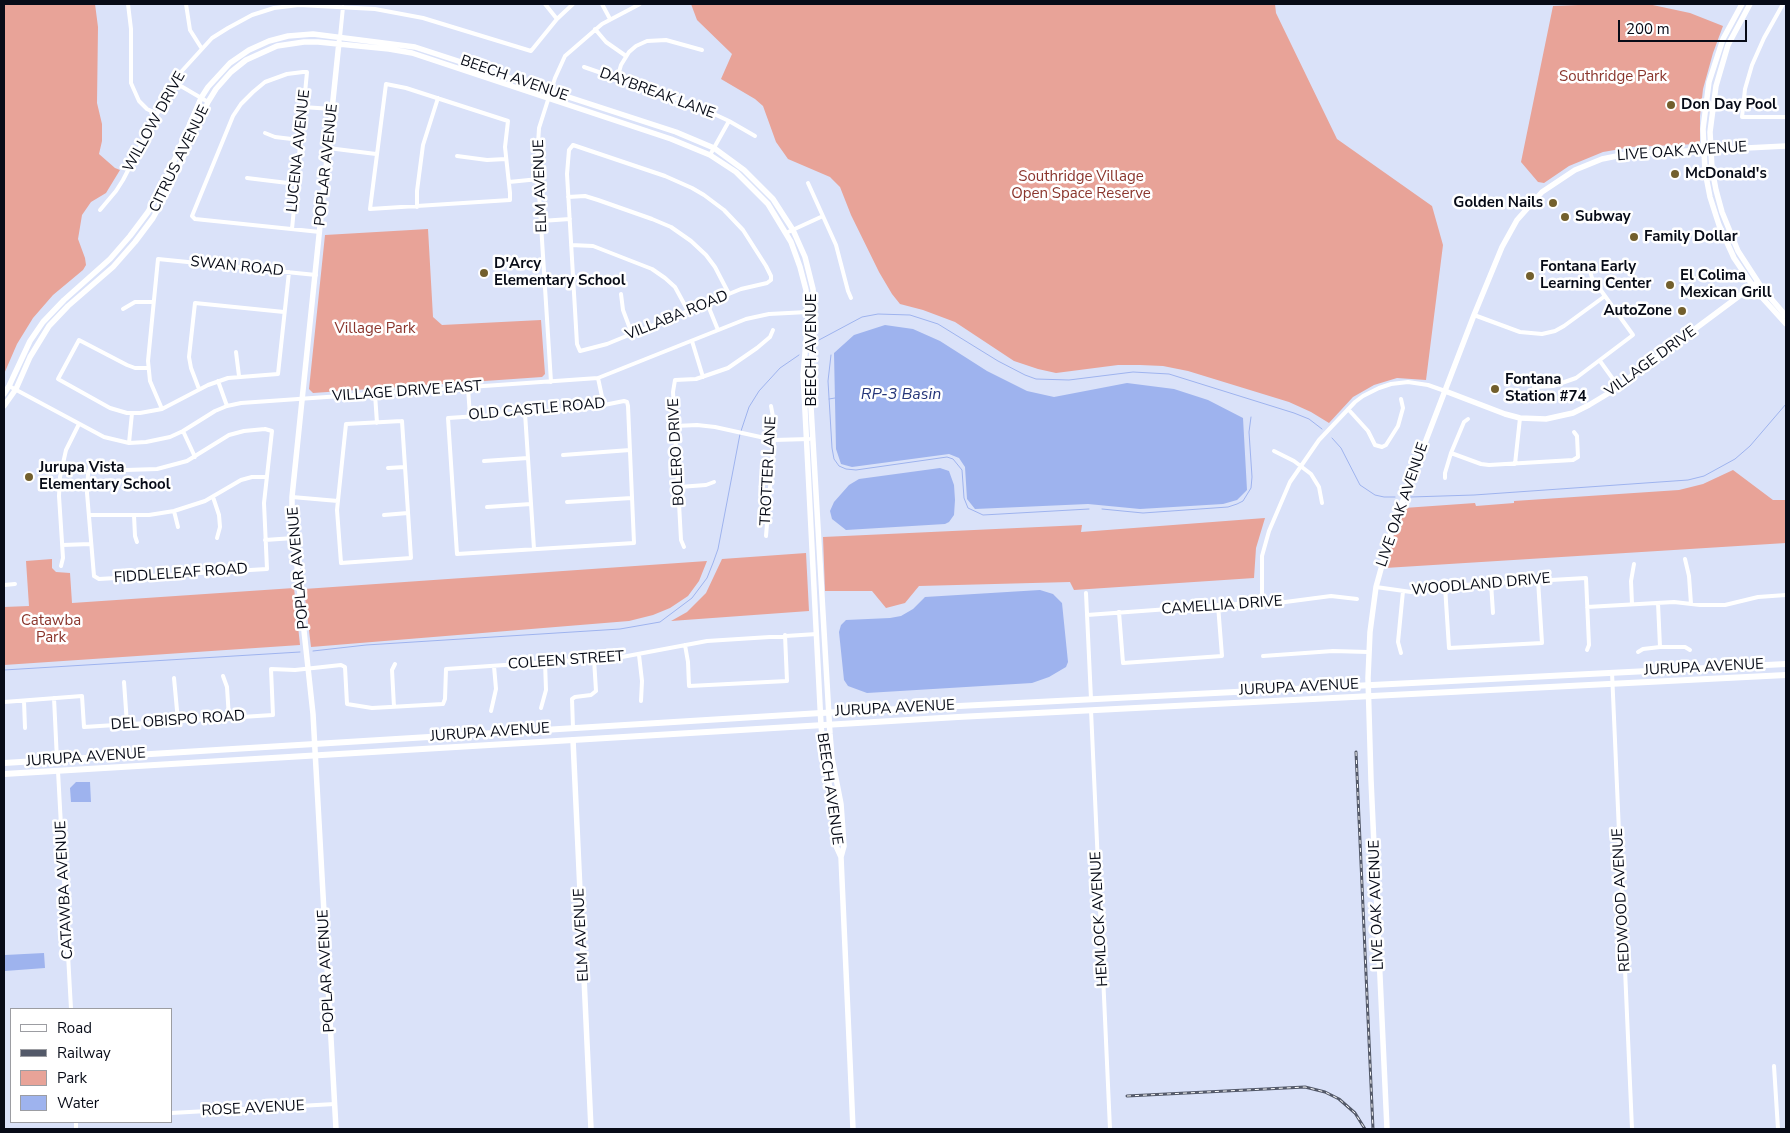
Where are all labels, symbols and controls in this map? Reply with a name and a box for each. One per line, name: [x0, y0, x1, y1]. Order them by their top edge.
scale bar: [1620, 10, 1749, 42]
text: 200 m: [1626, 19, 1670, 39]
street label: BEECH AVENUE: [458, 52, 570, 106]
street label: DAYBREAK LANE: [597, 65, 717, 123]
park label: Southridge Park: [1559, 68, 1667, 86]
street label: WILLOW DRIVE: [120, 69, 190, 175]
street label: LUCENA AVENUE: [284, 89, 314, 213]
place label: Don Day Pool: [1681, 96, 1777, 114]
marker: Don Day Pool: [1665, 99, 1677, 111]
street label: CITRUS AVENUE: [146, 102, 214, 216]
street label: POPLAR AVENUE: [312, 103, 342, 227]
street label: LIVE OAK AVENUE: [1616, 138, 1748, 166]
street label: ELM AVENUE: [530, 139, 552, 233]
place label: McDonald's: [1685, 165, 1767, 183]
park label: Southridge Village Open Space Reserve: [1011, 168, 1151, 203]
marker: McDonald's: [1669, 168, 1681, 180]
place label: Golden Nails: [1453, 194, 1543, 212]
marker: Golden Nails: [1547, 197, 1559, 209]
place label: Subway: [1575, 208, 1631, 226]
marker: Subway: [1559, 211, 1571, 223]
place label: Family Dollar: [1644, 228, 1738, 246]
marker: Family Dollar: [1628, 231, 1640, 243]
street label: SWAN ROAD: [189, 253, 285, 281]
place label: D'Arcy Elementary School: [494, 255, 625, 290]
place label: Fontana Early Learning Center: [1540, 258, 1651, 293]
marker: D'Arcy Elementary School: [478, 267, 490, 279]
place label: El Colima Mexican Grill: [1680, 267, 1771, 302]
marker: Fontana Early Learning Center: [1524, 270, 1536, 282]
marker: El Colima Mexican Grill: [1664, 279, 1676, 291]
street label: VILLABA ROAD: [623, 287, 731, 345]
street label: BEECH AVENUE: [803, 294, 821, 406]
place label: AutoZone: [1603, 302, 1672, 320]
marker: AutoZone: [1676, 305, 1688, 317]
park label: Village Park: [334, 320, 416, 338]
street label: VILLAGE DRIVE: [1602, 323, 1700, 401]
place label: Fontana Station #74: [1505, 371, 1586, 406]
street label: VILLAGE DRIVE EAST: [332, 378, 482, 406]
marker: Fontana Station #74: [1489, 383, 1501, 395]
water label: RP-3 Basin: [861, 385, 941, 405]
street label: OLD CASTLE ROAD: [468, 395, 606, 425]
street label: BOLERO DRIVE: [665, 398, 689, 506]
street label: TROTTER LANE: [757, 416, 781, 526]
street label: LIVE OAK AVENUE: [1373, 440, 1433, 570]
place label: Jurupa Vista Elementary School: [39, 459, 170, 494]
marker: Jurupa Vista Elementary School: [23, 471, 35, 483]
street label: POPLAR AVENUE: [285, 506, 313, 630]
street label: FIDDLELEAF ROAD: [113, 560, 249, 588]
street label: WOODLAND DRIVE: [1411, 570, 1551, 600]
street label: CAMELLIA DRIVE: [1161, 593, 1283, 619]
park label: Catawba Park: [21, 612, 81, 647]
street label: COLEEN STREET: [507, 648, 625, 674]
street label: JURUPA AVENUE: [1644, 656, 1764, 680]
street label: JURUPA AVENUE: [1239, 676, 1359, 700]
street label: JURUPA AVENUE: [835, 697, 955, 721]
street label: DEL OBISPO ROAD: [110, 707, 246, 735]
street label: JURUPA AVENUE: [430, 720, 550, 746]
street label: BEECH AVENUE: [812, 732, 846, 846]
street label: JURUPA AVENUE: [26, 745, 146, 771]
street label: CATAWBA AVENUE: [52, 820, 78, 960]
street label: REDWOOD AVENUE: [1609, 828, 1635, 972]
street label: LIVE OAK AVENUE: [1366, 840, 1388, 970]
street label: HEMLOCK AVENUE: [1087, 851, 1113, 987]
street label: ELM AVENUE: [571, 888, 593, 982]
street label: POPLAR AVENUE: [315, 909, 339, 1033]
legend: [10, 1008, 172, 1123]
text: Road: [57, 1018, 92, 1038]
text: Railway: [57, 1043, 111, 1063]
text: Park: [57, 1068, 87, 1088]
text: Water: [57, 1093, 99, 1113]
street label: ROSE AVENUE: [201, 1097, 305, 1121]

